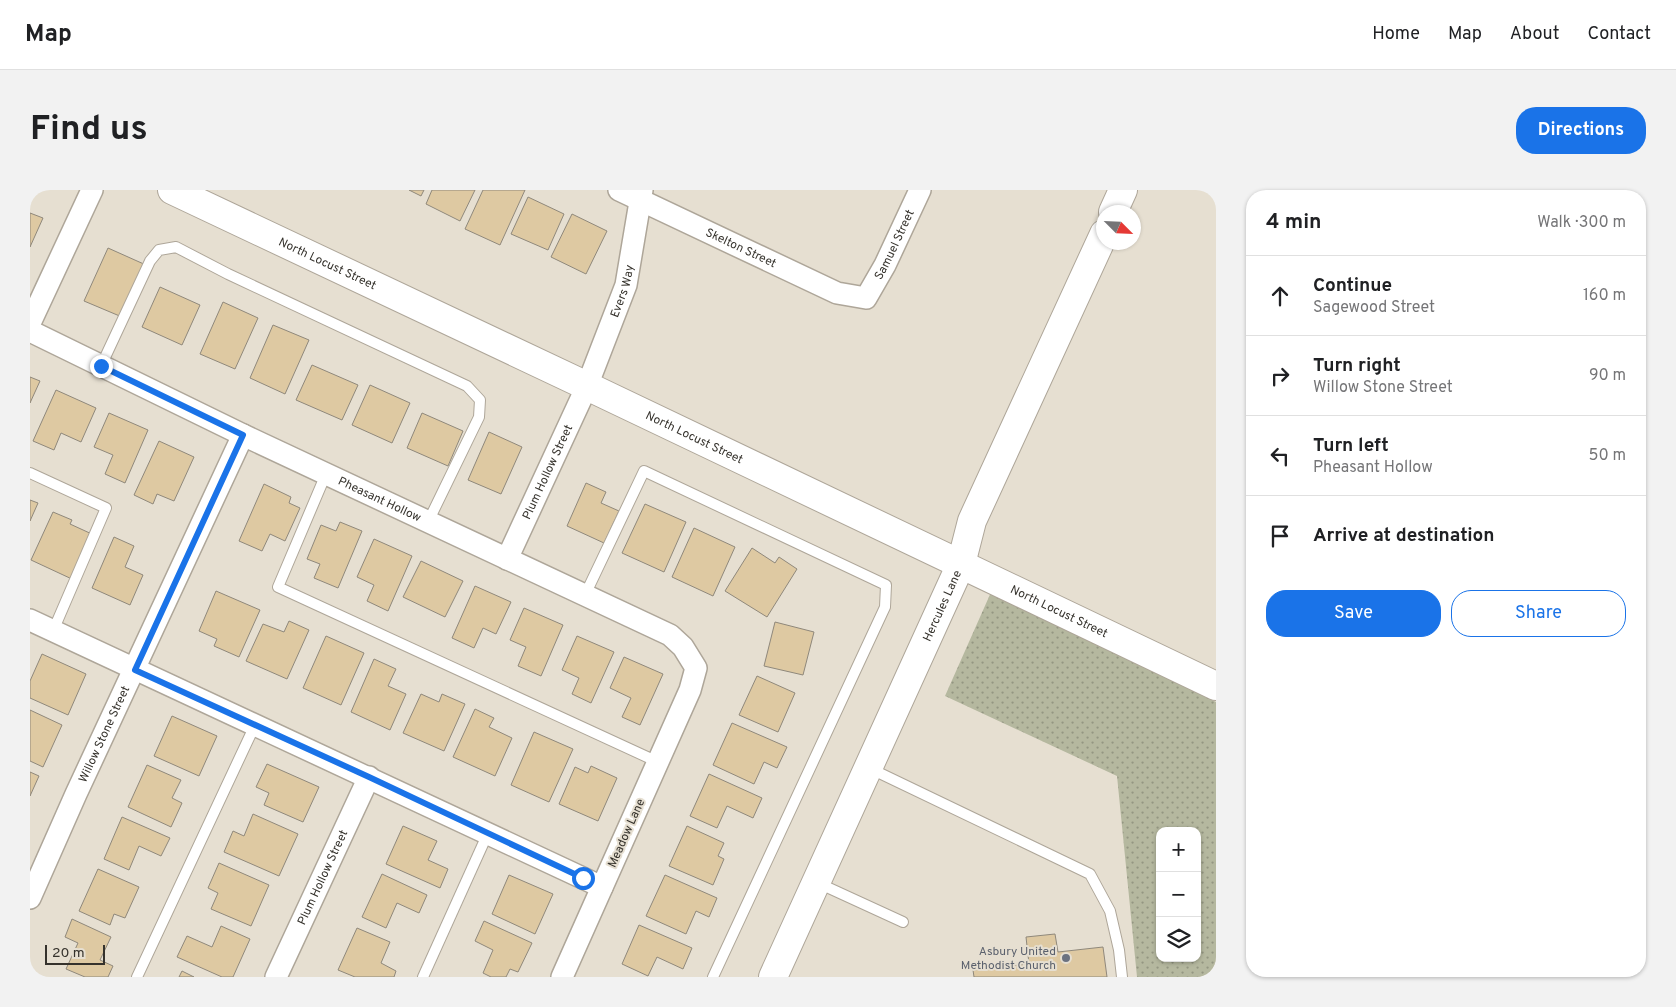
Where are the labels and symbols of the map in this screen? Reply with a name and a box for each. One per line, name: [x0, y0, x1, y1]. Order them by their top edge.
north arrow: [1096, 205, 1141, 250]
street label: Samuel Street: [871, 207, 919, 283]
street label: Skelton Street: [703, 225, 779, 272]
street label: North Locust Street: [276, 234, 379, 294]
street label: Evers Way: [607, 264, 638, 320]
route end: [90, 355, 113, 378]
street label: North Locust Street: [643, 408, 745, 468]
street label: Plum Hollow Street: [519, 422, 577, 522]
street label: Pheasant Hollow: [335, 474, 424, 526]
street label: Hercules Lane: [920, 568, 966, 644]
street label: North Locust Street: [1007, 582, 1110, 642]
street label: Willow Stone Street: [75, 683, 134, 785]
street label: Meadow Lane: [605, 796, 649, 870]
street label: Plum Hollow Street: [294, 828, 352, 928]
route start: [572, 867, 595, 890]
scale bar: [45, 942, 105, 965]
place label: Asbury United Methodist Church: [961, 944, 1056, 974]
marker: Asbury United Methodist Church: [1060, 952, 1072, 964]

